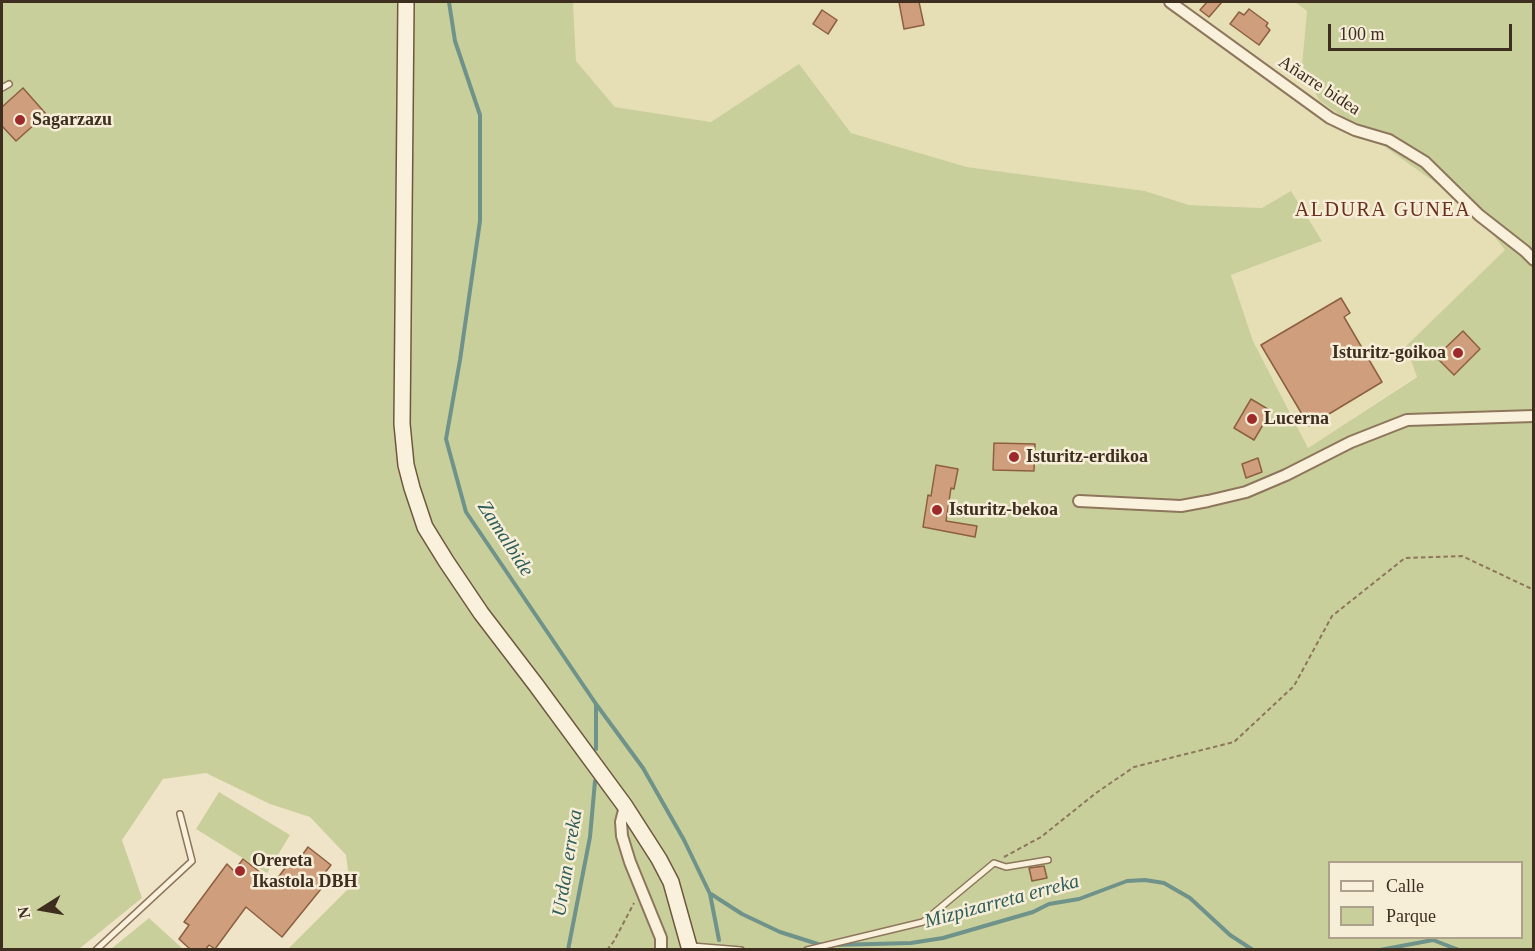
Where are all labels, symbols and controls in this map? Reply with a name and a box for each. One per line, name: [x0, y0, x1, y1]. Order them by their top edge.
scale bar: [1331, 12, 1516, 50]
text: 100 m: [1339, 24, 1385, 44]
street label: Añarre bidea: [1274, 51, 1364, 121]
place label: Sagarzazu: [32, 109, 112, 131]
marker: Sagarzazu: [13, 113, 27, 127]
district label: ALDURA GUNEA: [1295, 199, 1471, 223]
place label: Isturitz-goikoa: [1332, 342, 1446, 364]
marker: Isturitz-goikoa: [1451, 346, 1465, 360]
place label: Lucerna: [1264, 408, 1329, 430]
marker: Lucerna: [1245, 412, 1259, 426]
place label: Isturitz-erdikoa: [1026, 446, 1148, 468]
marker: Isturitz-erdikoa: [1007, 450, 1021, 464]
water label: Zamalbide: [472, 497, 538, 581]
place label: Isturitz-bekoa: [949, 499, 1058, 521]
marker: Isturitz-bekoa: [930, 503, 944, 517]
water label: Urdan erreka: [548, 808, 588, 918]
place label: Orereta Ikastola DBH: [252, 850, 358, 892]
legend: [1328, 861, 1523, 939]
marker: Orereta Ikastola DBH: [233, 864, 247, 878]
water label: Mizpizarreta erreka: [922, 870, 1082, 934]
text: Calle: [1386, 876, 1424, 896]
north arrow: [12, 879, 72, 939]
text: N: [14, 905, 33, 920]
text: Parque: [1386, 906, 1436, 926]

